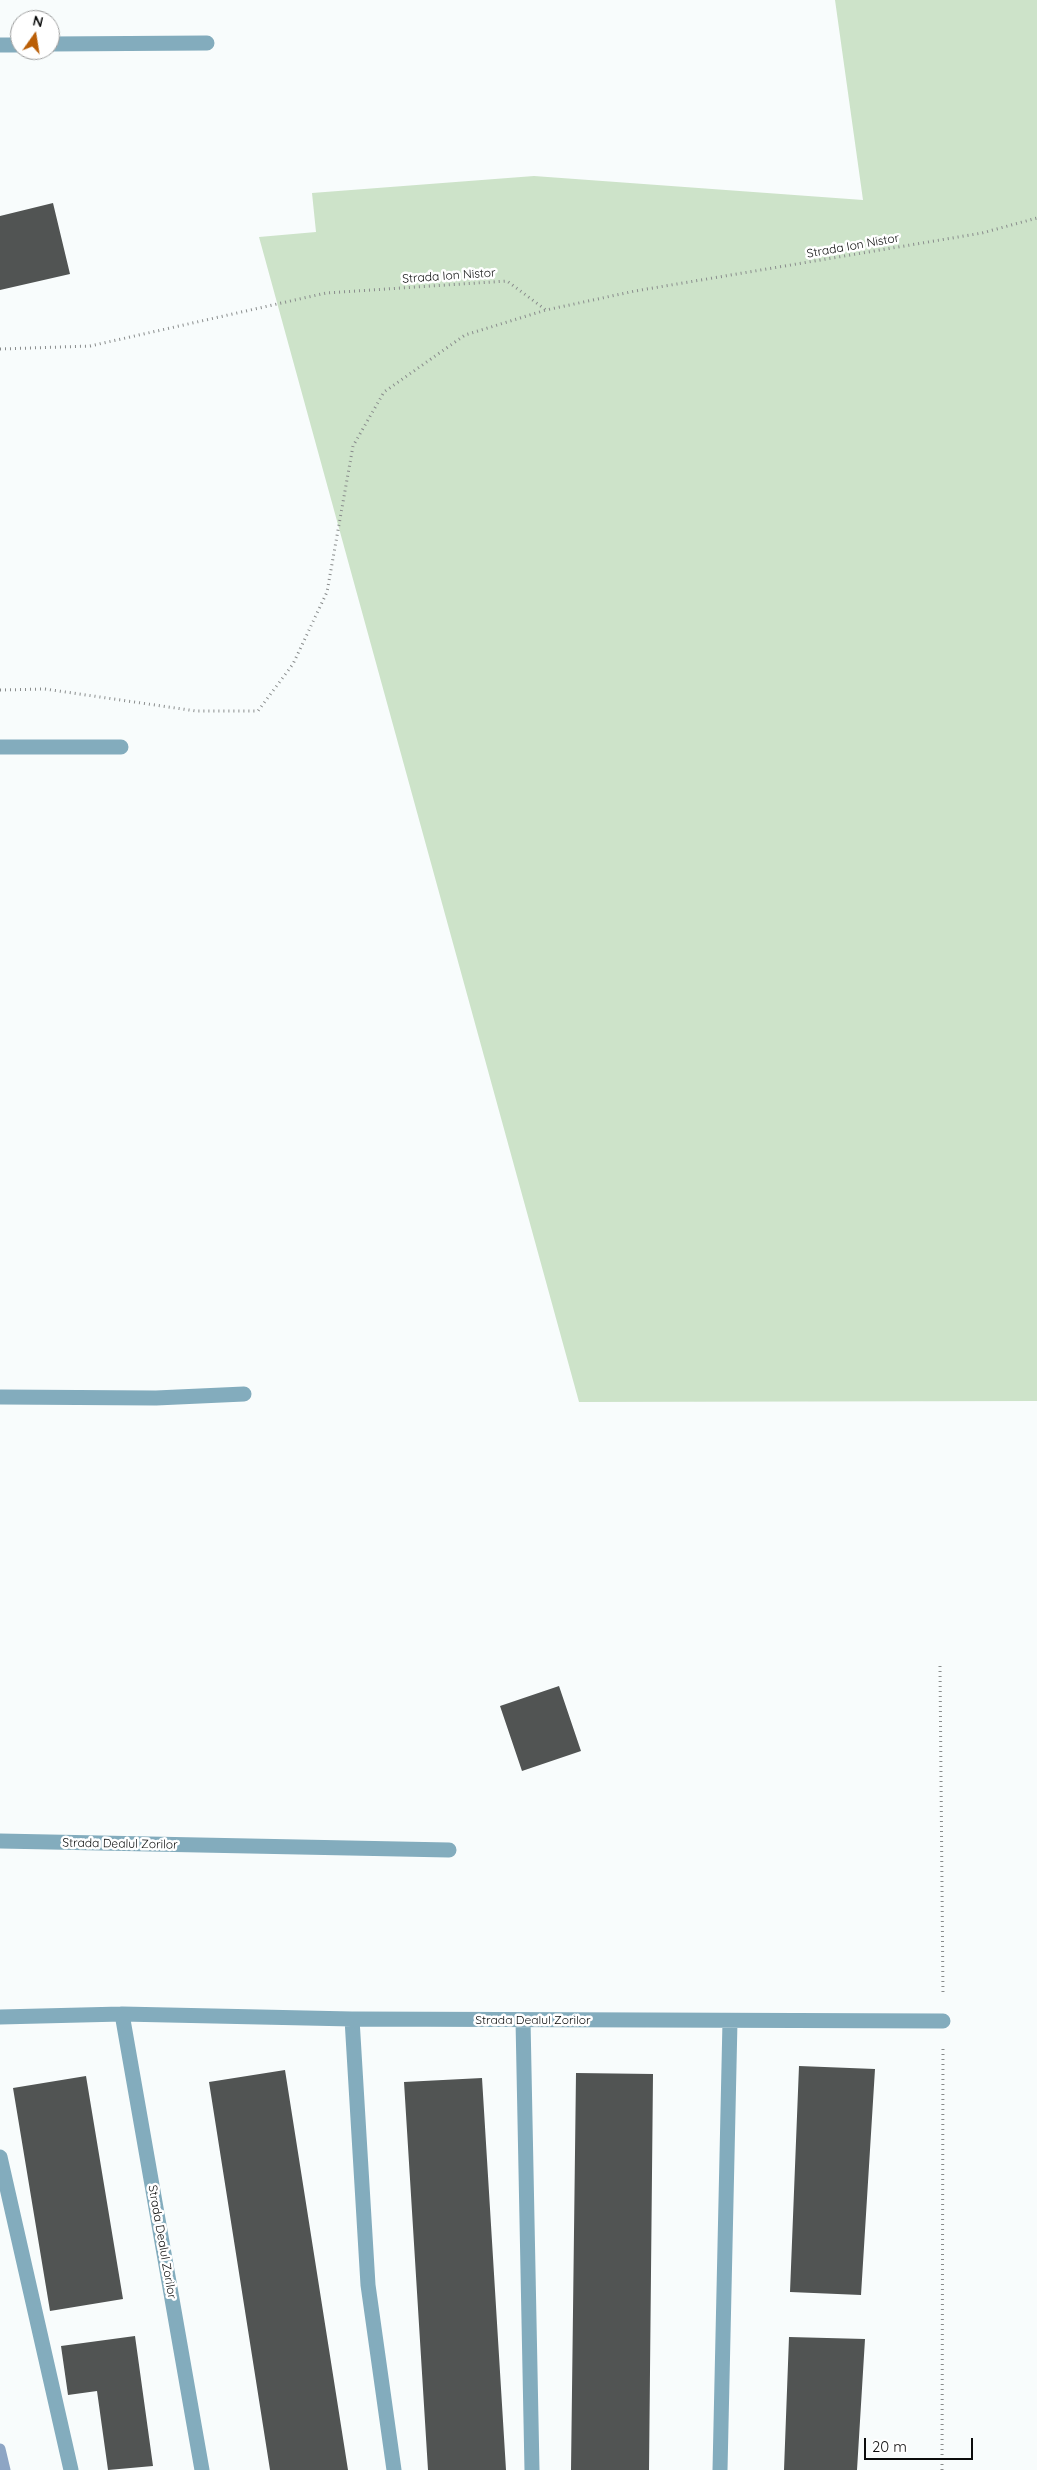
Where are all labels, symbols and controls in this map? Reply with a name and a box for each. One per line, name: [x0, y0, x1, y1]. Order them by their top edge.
north arrow: [10, 10, 60, 60]
text: N: [31, 11, 45, 31]
street label: Strada Ion Nistor: [806, 231, 900, 261]
street label: Strada Ion Nistor: [402, 266, 496, 286]
street label: Strada Dealul Zorilor: [62, 1836, 178, 1852]
street label: Strada Dealul Zorilor: [475, 2013, 591, 2027]
street label: Strada Dealul Zorilor: [145, 2184, 179, 2300]
scale bar: [867, 2428, 976, 2460]
text: 20 m: [872, 2437, 907, 2456]

